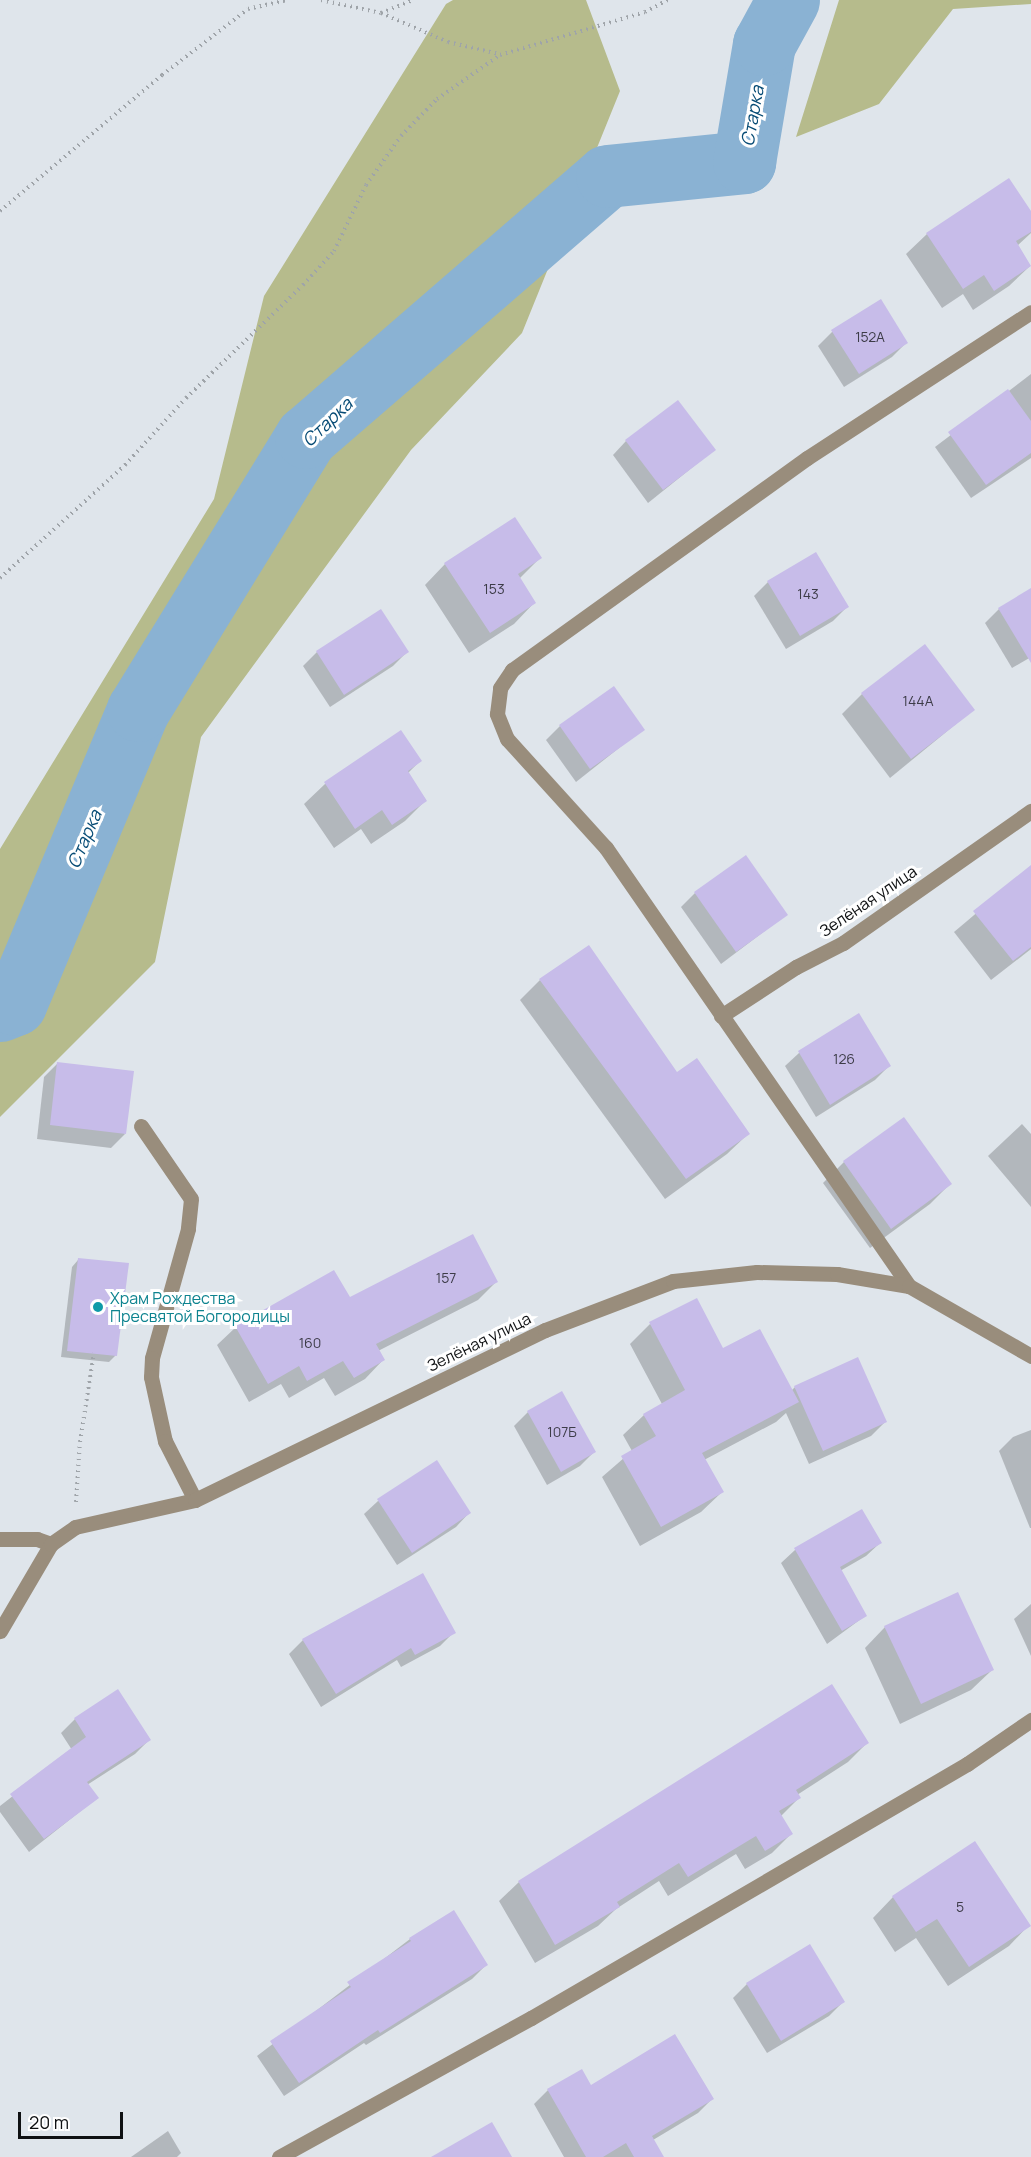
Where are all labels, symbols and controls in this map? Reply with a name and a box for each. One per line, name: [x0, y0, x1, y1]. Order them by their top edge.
water label: Старка: [736, 84, 768, 148]
house number: 152А: [855, 329, 885, 345]
water label: Старка: [297, 393, 357, 451]
house number: 153: [483, 581, 505, 597]
house number: 143: [797, 586, 819, 602]
house number: 144А: [902, 693, 934, 709]
water label: Старка: [62, 807, 106, 871]
street label: Зелёная улица: [816, 861, 920, 941]
house number: 126: [833, 1051, 855, 1067]
house number: 157: [436, 1270, 456, 1286]
place label: Храм Рождества Пресвятой Богородицы: [110, 1288, 290, 1326]
marker: Храм Рождества Пресвятой Богородицы: [91, 1300, 105, 1314]
street label: Зелёная улица: [424, 1309, 534, 1375]
house number: 160: [299, 1335, 321, 1351]
house number: 107Б: [547, 1424, 577, 1440]
house number: 5: [956, 1899, 964, 1915]
scale bar: [21, 2100, 126, 2138]
text: 20 m: [29, 2110, 69, 2134]

